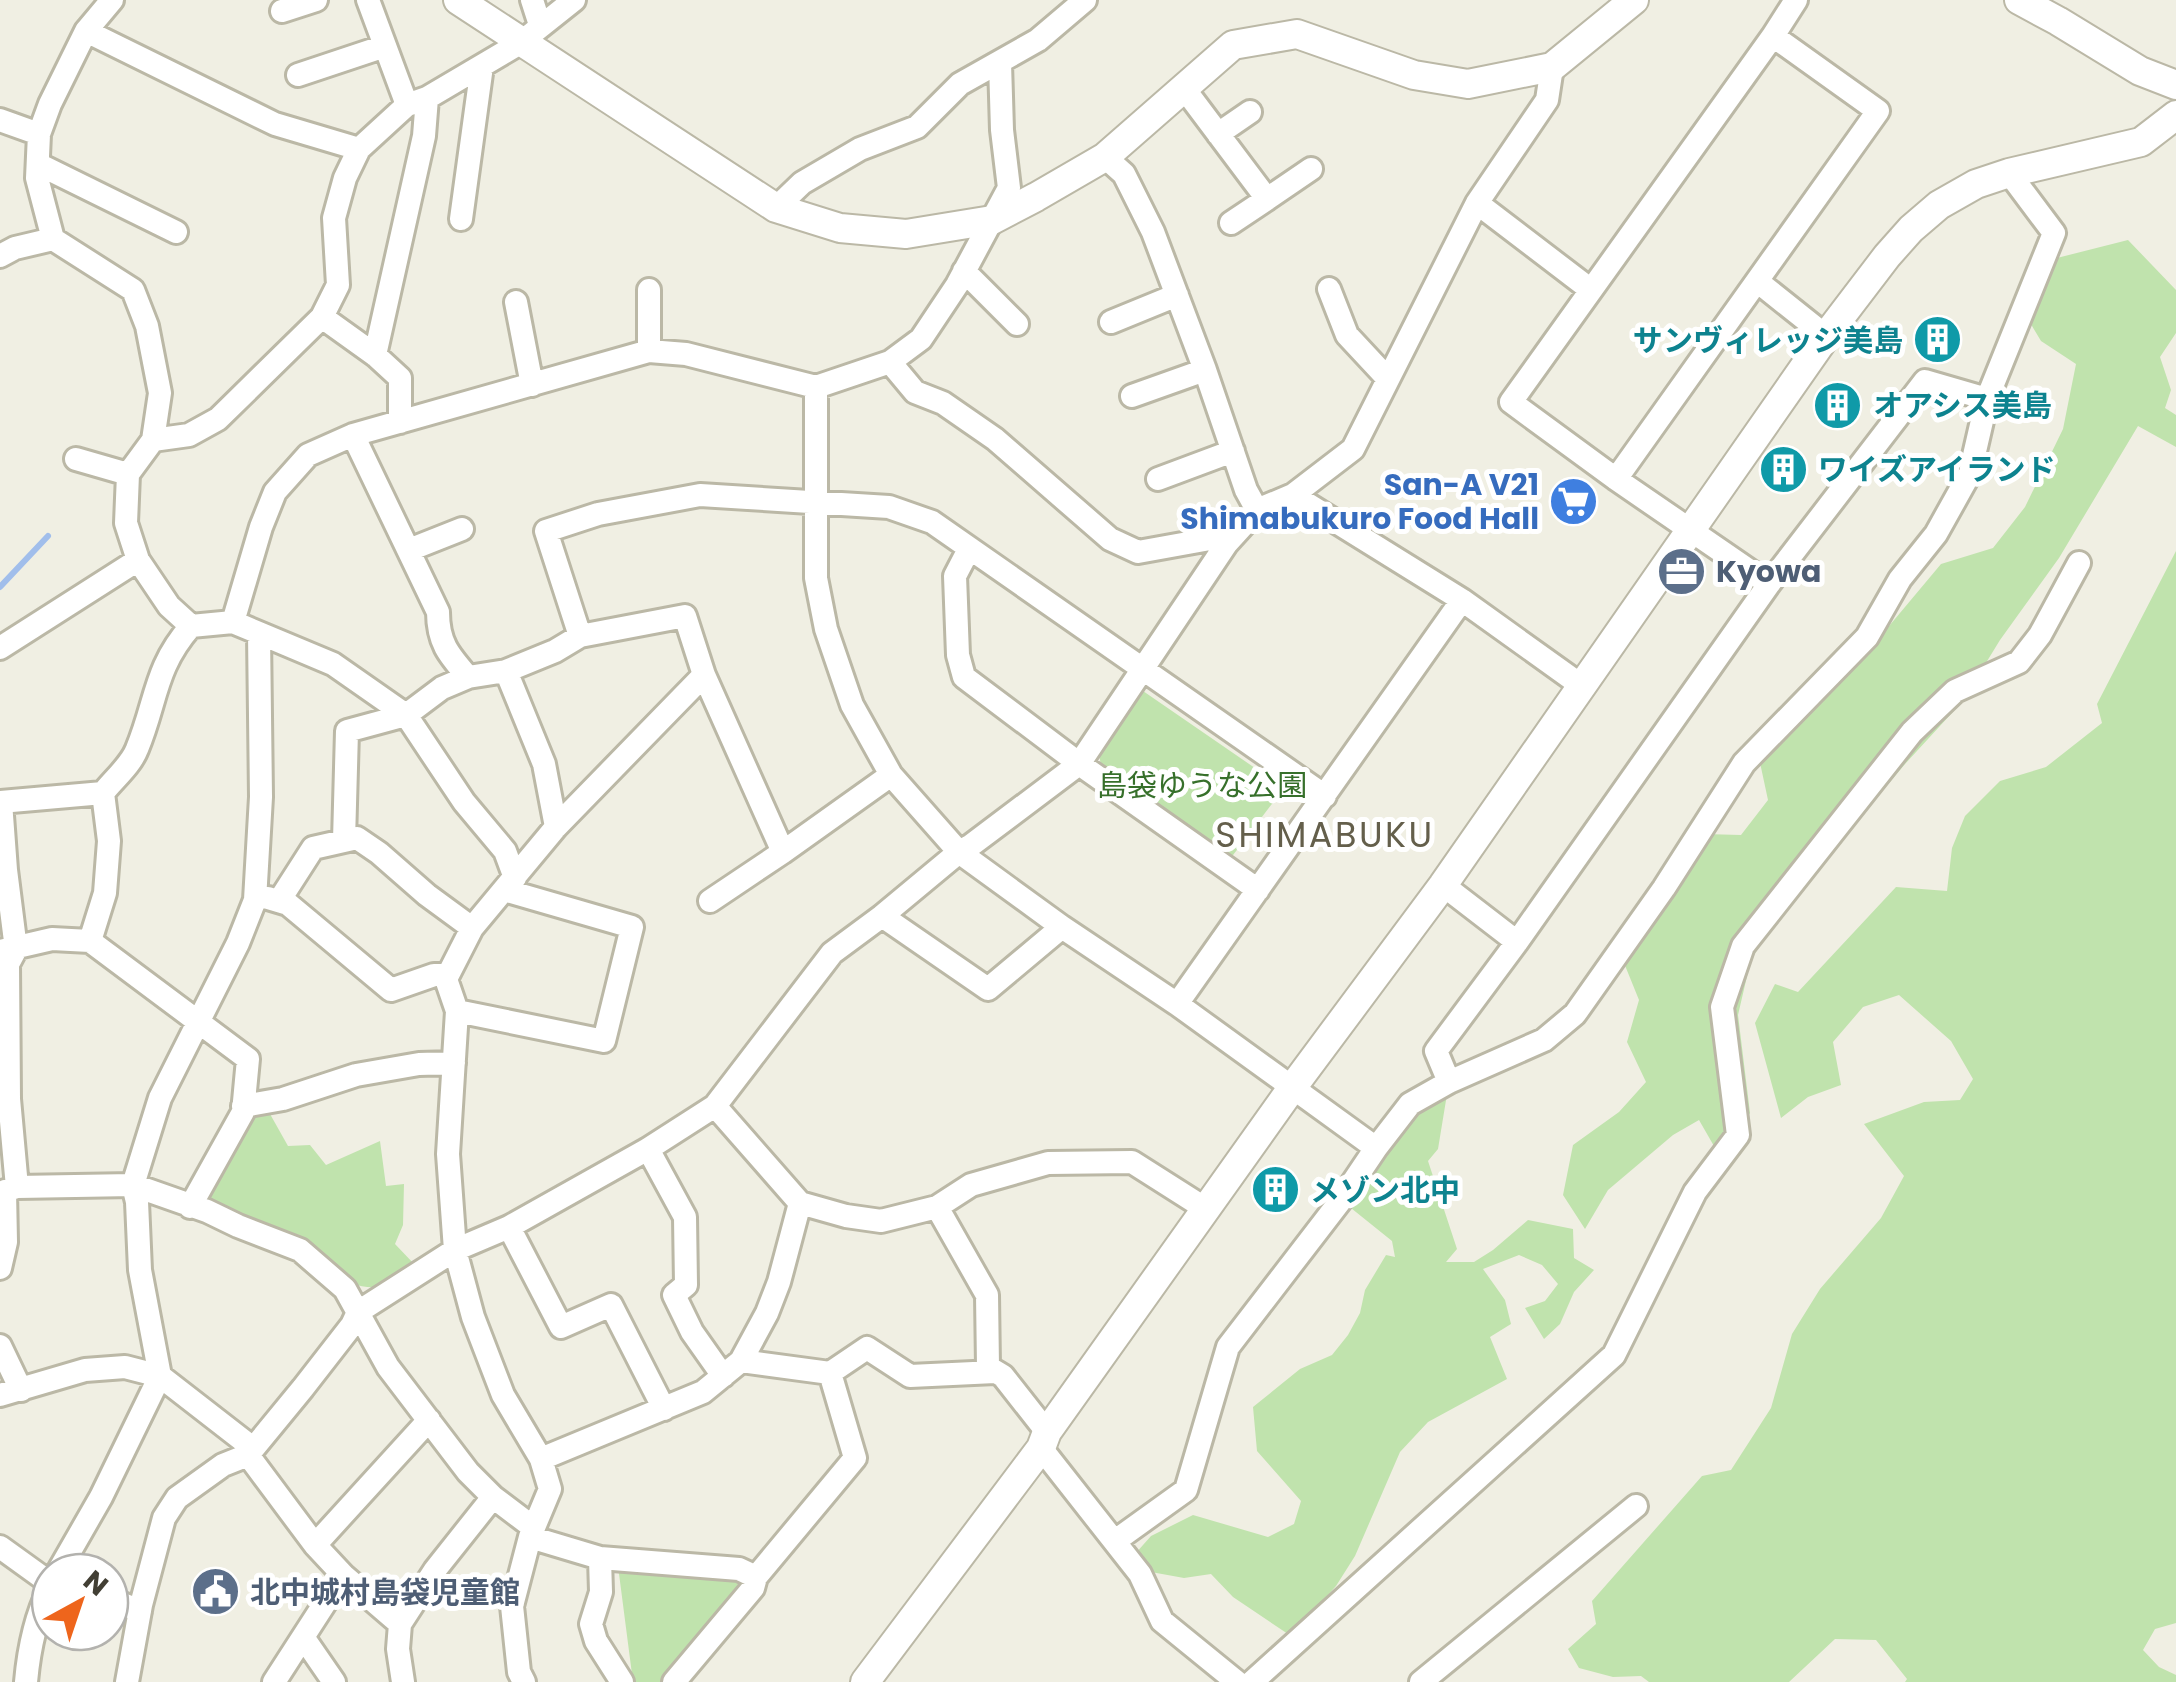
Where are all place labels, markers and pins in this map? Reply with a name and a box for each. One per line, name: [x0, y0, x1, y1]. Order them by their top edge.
building icon: サンヴィレッジ美島: [1912, 314, 1964, 366]
place label: サンヴィレッジ美島: [1633, 319, 1903, 362]
building icon: オアシス美島: [1812, 379, 1864, 431]
place label: オアシス美島: [1873, 384, 2052, 427]
building icon: ワイズアイランド: [1757, 443, 1809, 495]
place label: ワイズアイランド: [1818, 448, 2056, 491]
place label: San-A V21 Shimabukuro Food Hall: [1180, 463, 1539, 540]
supermarket icon: San-A V21 Shimabukuro Food Hall: [1548, 475, 1600, 527]
office icon: Kyowa: [1655, 545, 1707, 597]
place label: Kyowa: [1716, 550, 1821, 593]
building icon: メゾン北中: [1249, 1164, 1301, 1216]
place label: メゾン北中: [1310, 1169, 1460, 1212]
public building icon: 北中城村島袋児童館: [189, 1566, 241, 1618]
place label: 北中城村島袋児童館: [250, 1571, 520, 1614]

